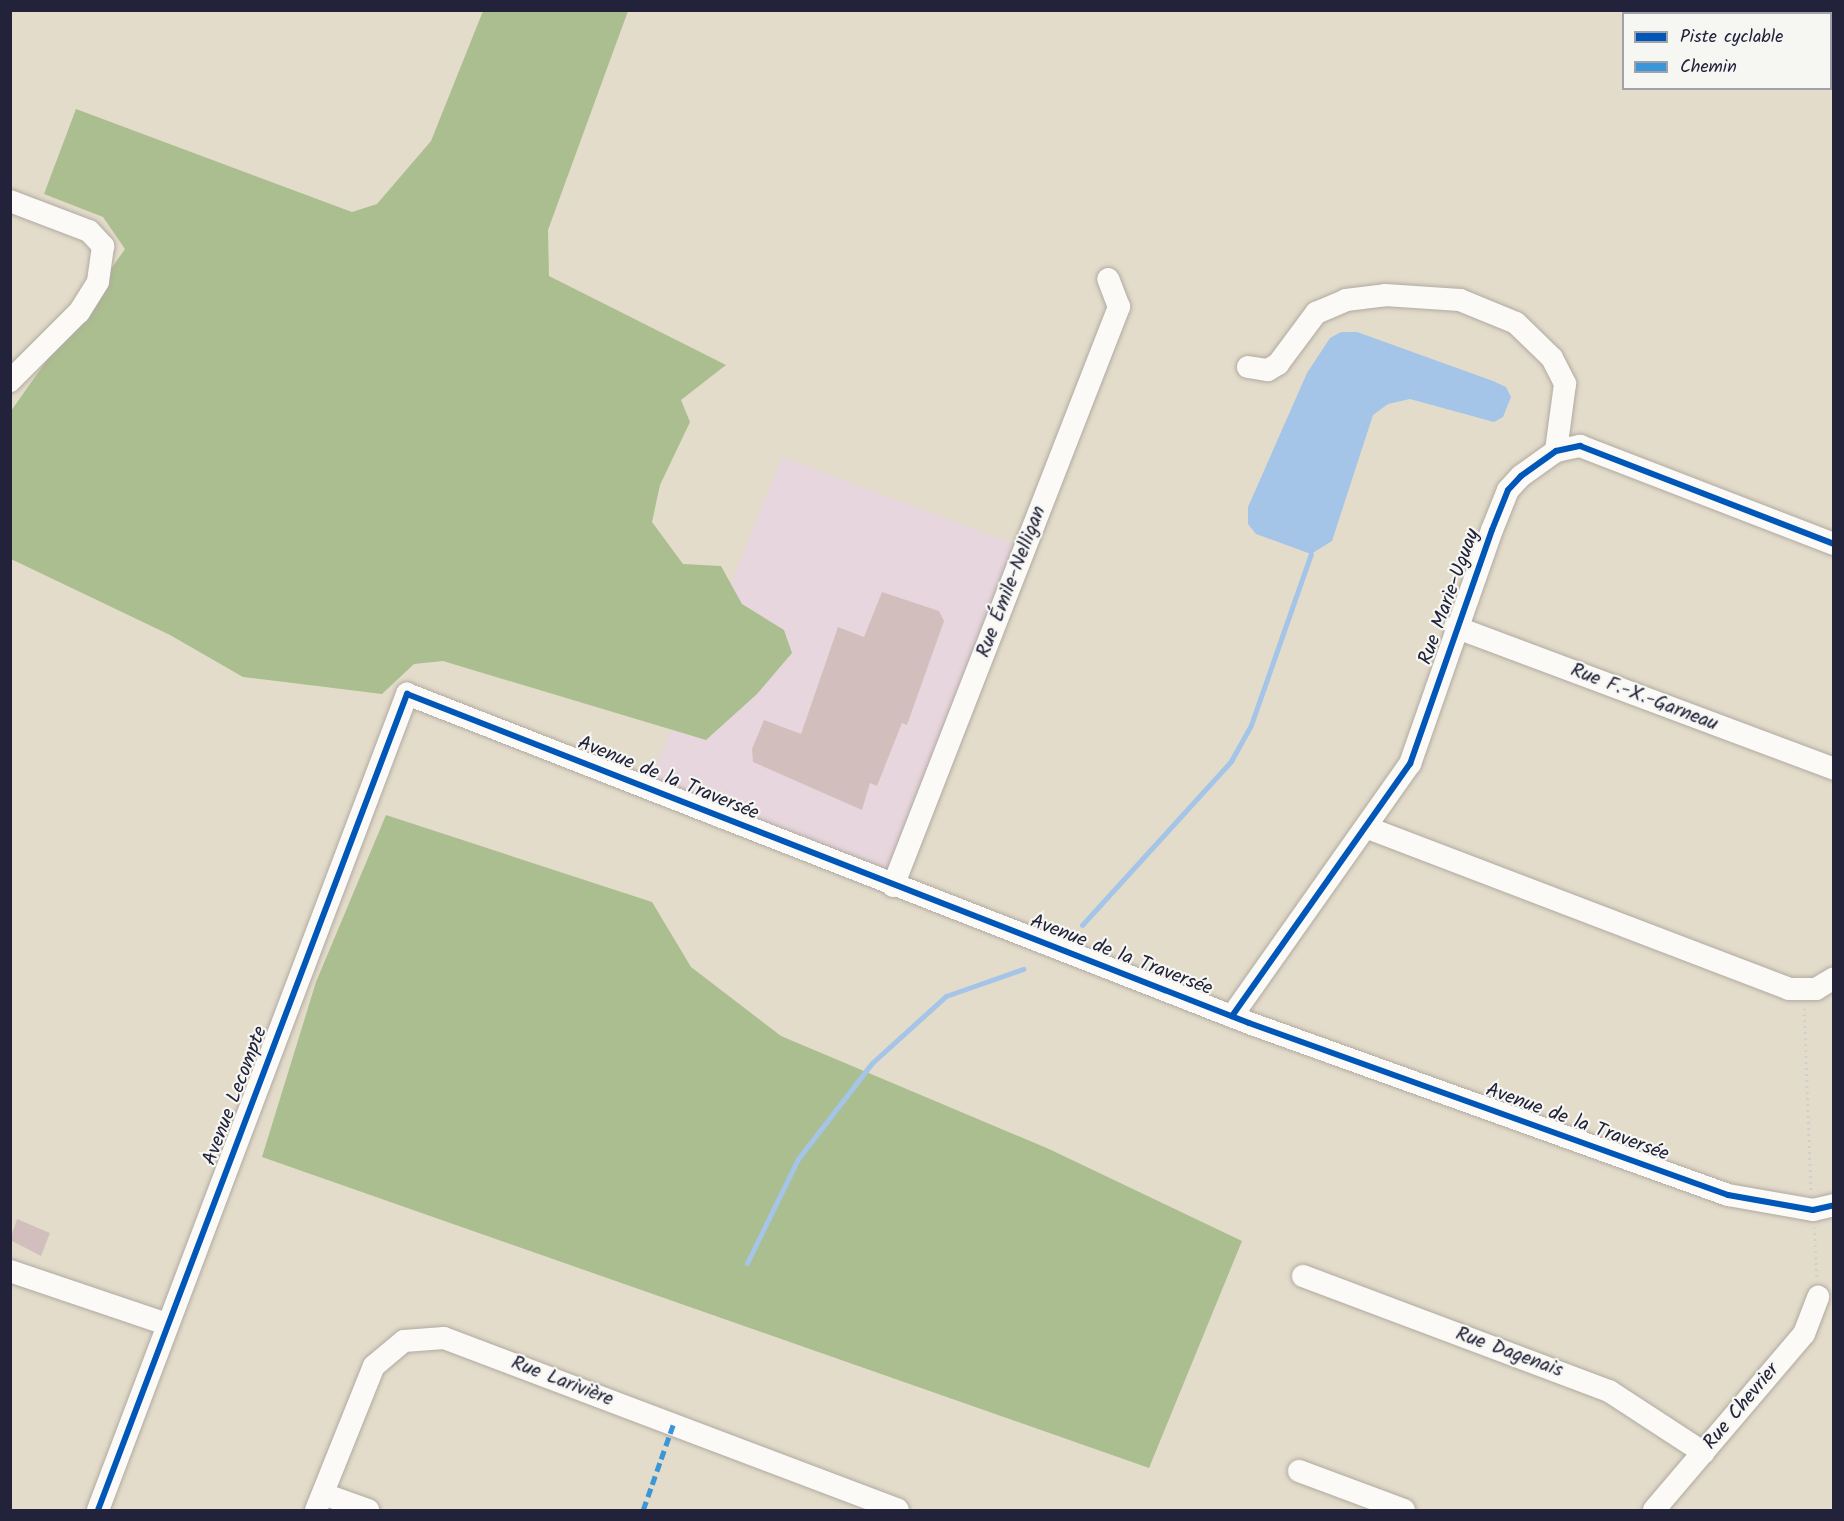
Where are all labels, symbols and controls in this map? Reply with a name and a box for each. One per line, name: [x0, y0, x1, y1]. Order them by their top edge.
legend: [1622, 12, 1832, 90]
text: Piste cyclable: [1680, 23, 1783, 52]
text: Chemin: [1680, 53, 1737, 82]
street label: Rue Émile-Nelligan: [972, 503, 1052, 661]
street label: Rue Marie-Uguay: [1414, 526, 1486, 668]
street label: Rue F.-X.-Garneau: [1567, 659, 1721, 737]
street label: Avenue de la Traversée: [574, 732, 762, 826]
street label: Avenue de la Traversée: [1026, 910, 1216, 1002]
street label: Avenue Lecompte: [198, 1023, 274, 1169]
street label: Avenue de la Traversée: [1482, 1079, 1672, 1167]
street label: Rue Dagenais: [1452, 1322, 1566, 1384]
street label: Rue Larivière: [507, 1352, 617, 1412]
street label: Rue Chevrier: [1699, 1359, 1785, 1455]

